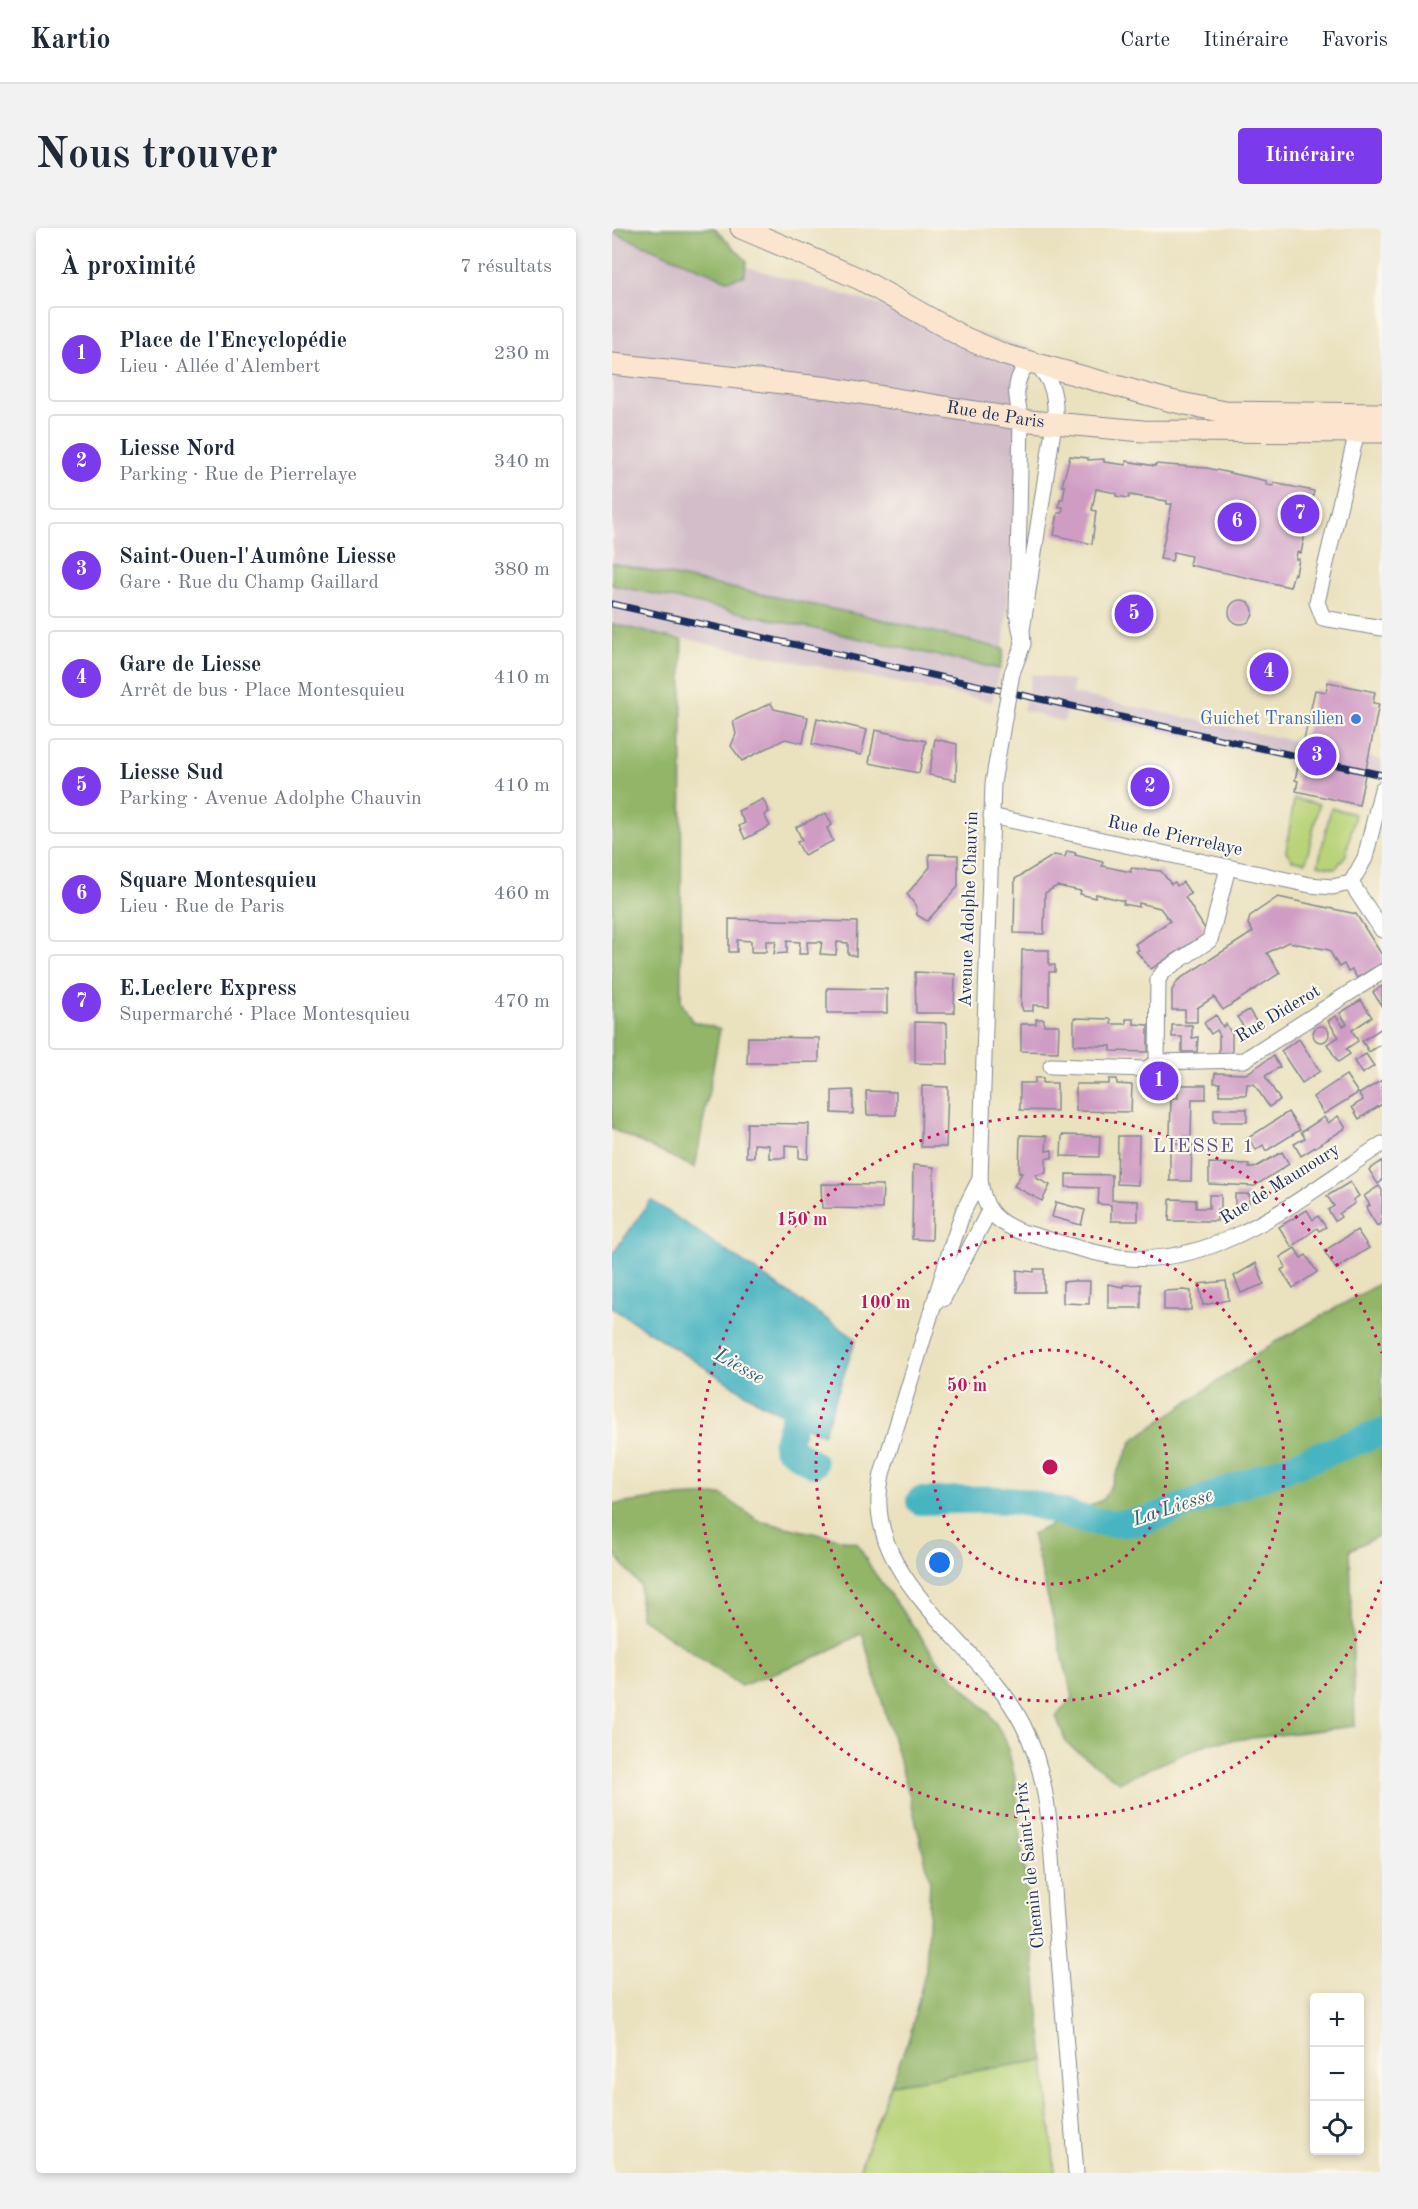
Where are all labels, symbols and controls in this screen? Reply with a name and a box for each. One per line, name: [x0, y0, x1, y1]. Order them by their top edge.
text: Kartio: [30, 27, 111, 55]
text: Carte: [1120, 30, 1170, 51]
text: Itinéraire: [1203, 30, 1289, 51]
text: Favoris: [1322, 30, 1388, 51]
button: Itinéraire: [1238, 128, 1382, 184]
text: Nous trouver: [36, 135, 278, 177]
text: À proximité: [60, 254, 196, 280]
text: 7 résultats: [460, 257, 552, 277]
text: Place de l'Encyclopédie: [119, 330, 347, 352]
text: 1: [76, 344, 87, 364]
text: 230 m: [494, 344, 550, 364]
text: Lieu · Allée d'Alembert: [119, 357, 320, 377]
street label: Rue de Paris: [945, 398, 1045, 431]
text: Liesse Nord: [119, 438, 235, 460]
text: 2: [76, 452, 87, 472]
text: 340 m: [494, 452, 550, 472]
text: Parking · Rue de Pierrelaye: [119, 465, 357, 485]
pin: 7: [1280, 492, 1320, 536]
pin: 6: [1218, 500, 1256, 544]
text: Saint-Ouen-l'Aumône Liesse: [119, 546, 396, 568]
text: 3: [76, 560, 87, 580]
text: 380 m: [494, 560, 550, 580]
text: Gare · Rue du Champ Gaillard: [119, 573, 379, 593]
pin: 5: [1114, 592, 1154, 636]
pin: 4: [1250, 650, 1288, 694]
text: Gare de Liesse: [119, 654, 261, 676]
text: 4: [76, 668, 87, 688]
text: 410 m: [494, 668, 550, 688]
text: Arrêt de bus · Place Montesquieu: [119, 681, 405, 701]
place label: Guichet Transilien: [1200, 710, 1344, 728]
marker: Guichet Transilien: [1349, 712, 1363, 726]
pin: 3: [1298, 734, 1336, 778]
text: Liesse Sud: [119, 762, 224, 784]
pin: 2: [1130, 764, 1170, 810]
text: 5: [76, 776, 87, 796]
text: 410 m: [494, 776, 550, 796]
text: Parking · Avenue Adolphe Chauvin: [119, 789, 422, 809]
street label: Avenue Adolphe Chauvin: [957, 810, 981, 1007]
street label: Rue de Pierrelaye: [1106, 813, 1244, 859]
text: Square Montesquieu: [119, 870, 317, 892]
text: 6: [76, 884, 87, 904]
text: 460 m: [494, 884, 550, 904]
text: Lieu · Rue de Paris: [119, 897, 284, 917]
text: E.Leclerc Express: [119, 978, 296, 1000]
street label: Rue Diderot: [1233, 982, 1323, 1046]
text: 7: [76, 992, 87, 1012]
text: 470 m: [494, 992, 550, 1012]
text: Supermarché · Place Montesquieu: [119, 1005, 410, 1025]
pin: 1: [1140, 1058, 1178, 1104]
district label: LIESSE 1: [1153, 1137, 1255, 1157]
street label: Rue de Maunoury: [1217, 1140, 1343, 1228]
text: 150 m: [777, 1211, 827, 1229]
text: 100 m: [860, 1294, 910, 1312]
water label: Liesse: [710, 1344, 767, 1389]
text: 50 m: [947, 1377, 987, 1395]
centre of rings: [1040, 1457, 1060, 1477]
water label: La Liesse: [1129, 1486, 1216, 1531]
your location: [925, 1548, 954, 1577]
street label: Chemin de Saint-Prix: [1012, 1780, 1048, 1950]
map controls: [1310, 1993, 1364, 2155]
button: +: [1310, 1993, 1364, 2047]
button: −: [1310, 2047, 1364, 2101]
button: locate: [1310, 2101, 1364, 2155]

